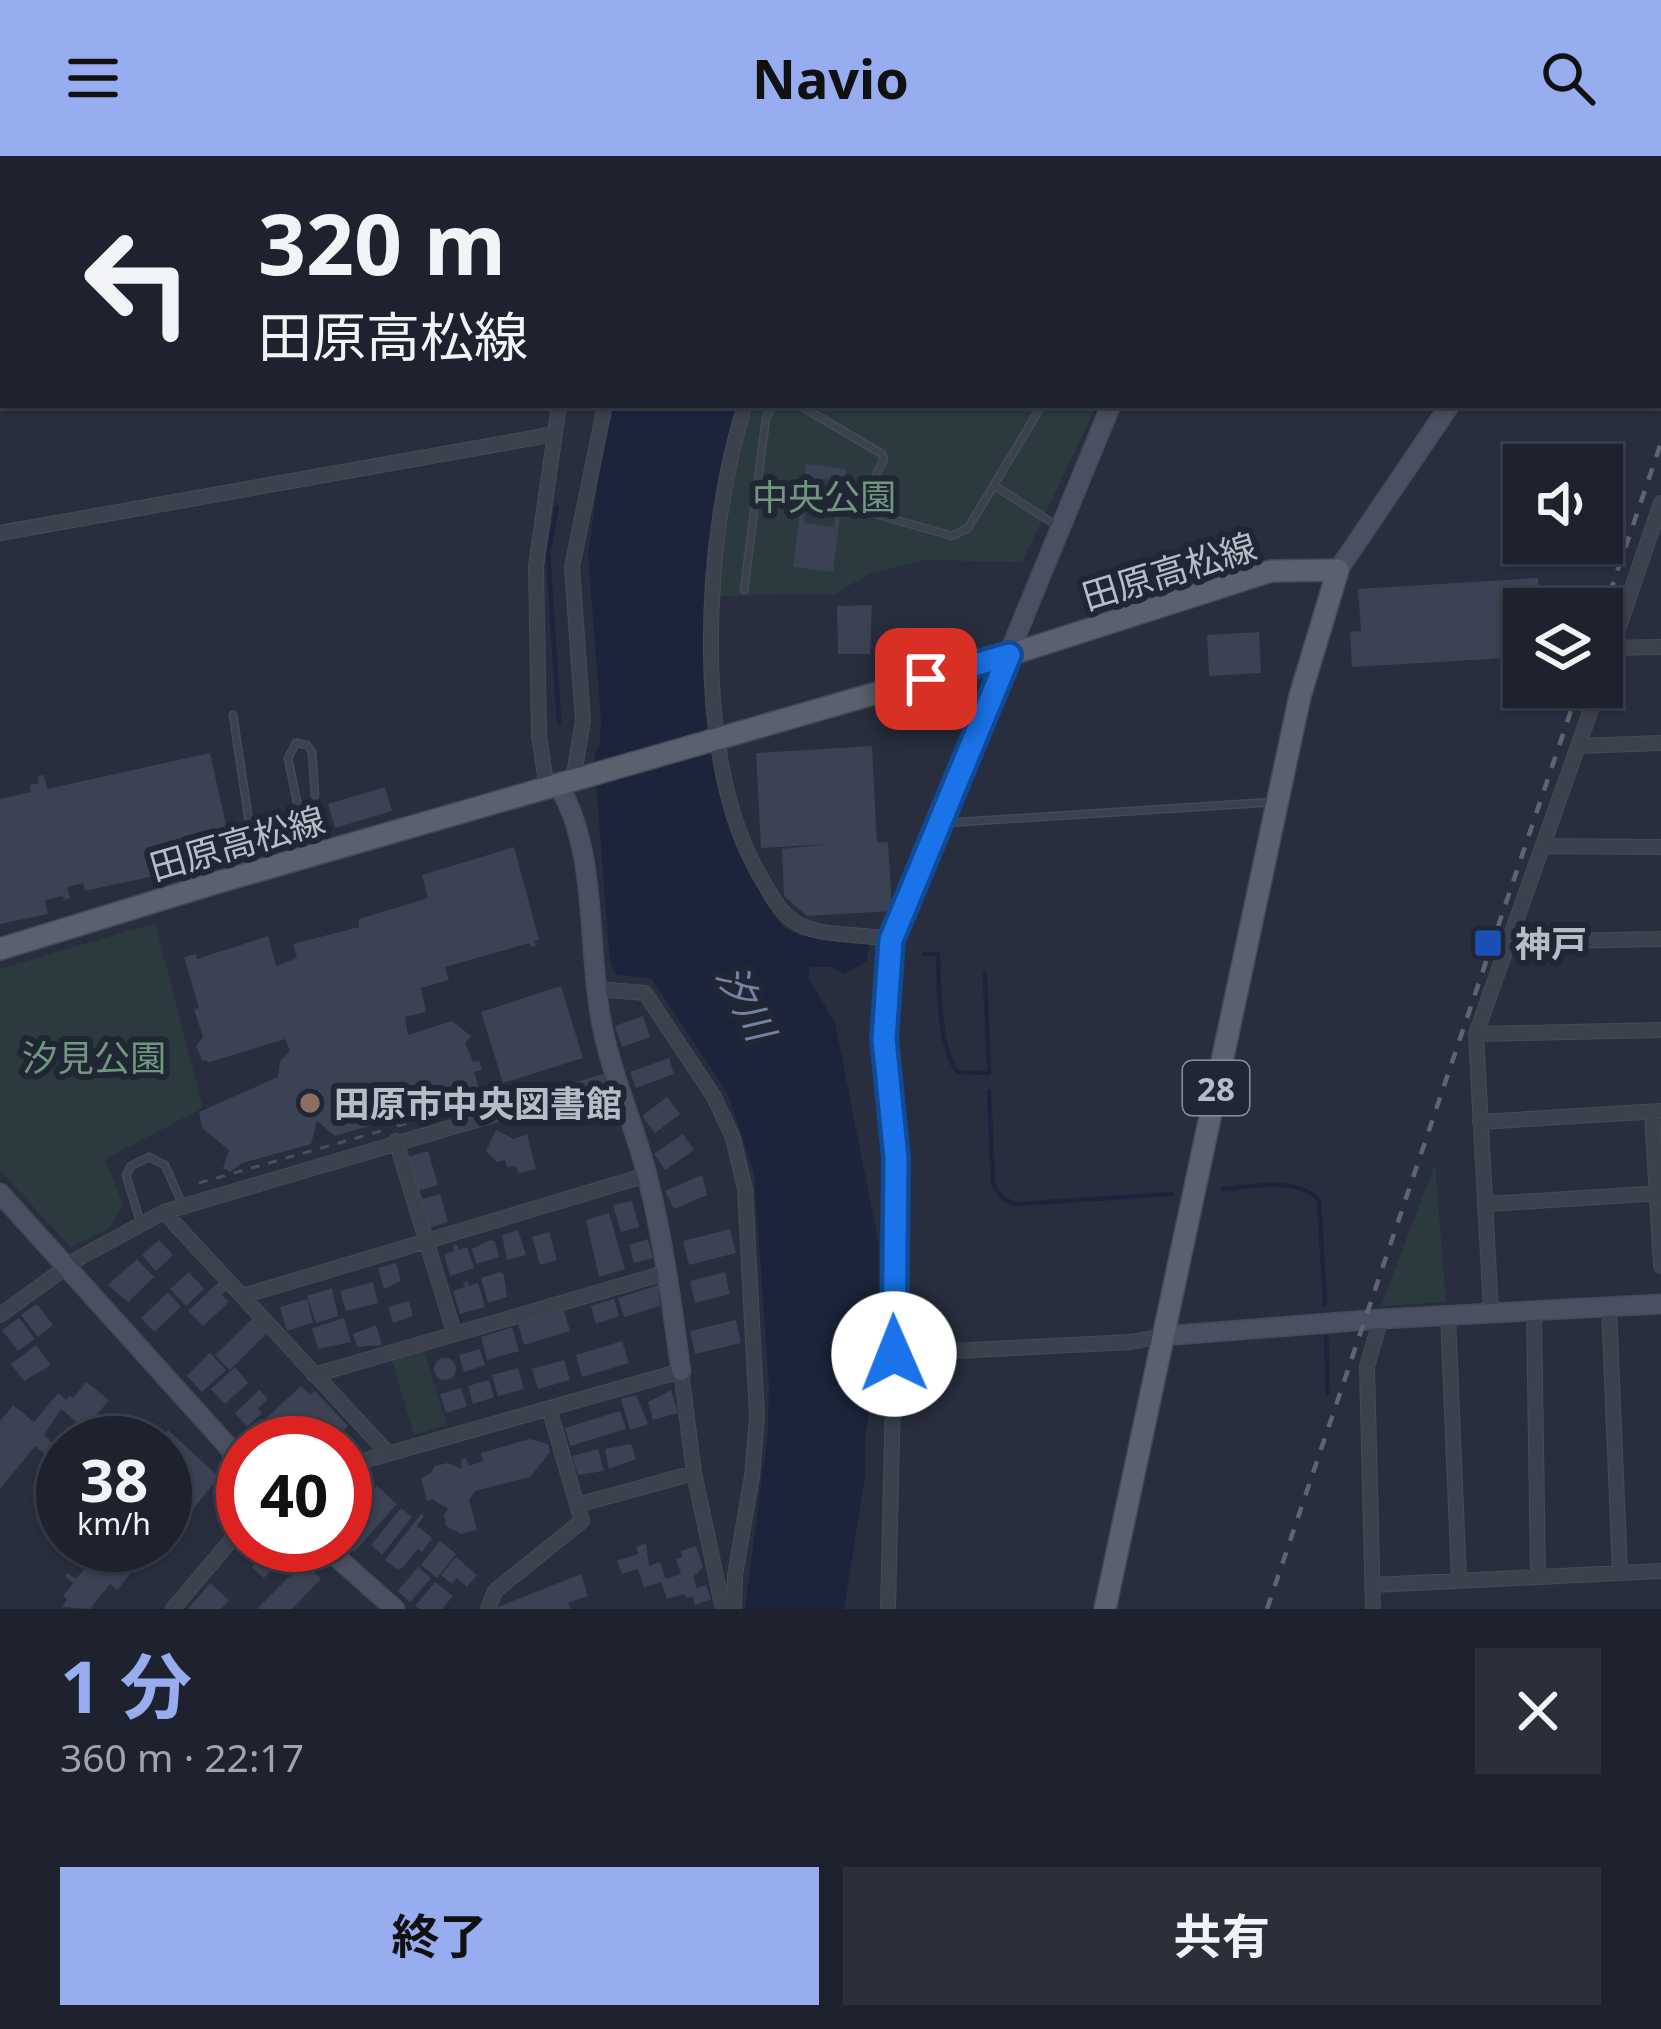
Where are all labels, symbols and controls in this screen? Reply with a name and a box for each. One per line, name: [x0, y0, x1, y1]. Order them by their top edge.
text: Navio: [752, 41, 909, 115]
icon: menu: [60, 45, 126, 111]
icon: search: [1535, 45, 1601, 111]
text: 320 m: [258, 185, 506, 300]
icon: left: [60, 204, 216, 360]
text: 田原高松線: [258, 299, 528, 373]
map controls: [1503, 444, 1623, 708]
button: sound: [1503, 444, 1623, 564]
park label: 中央公園: [752, 472, 896, 521]
street label: 田原高松線: [1076, 521, 1262, 621]
button: layers: [1503, 588, 1623, 708]
pin: [875, 628, 977, 730]
icon: arrive: [893, 646, 959, 712]
street label: 田原高松線: [144, 795, 330, 891]
place label: 神戸: [1515, 919, 1587, 968]
marker: 神戸: [1472, 927, 1504, 959]
water label: 汐川: [706, 955, 790, 1052]
park label: 汐見公園: [22, 1033, 166, 1082]
road number: 28: [1183, 1061, 1249, 1115]
place label: 田原市中央図書館: [334, 1079, 622, 1128]
marker: 田原市中央図書館: [297, 1090, 323, 1116]
position arrow: [831, 1291, 957, 1417]
speed limit sign: 40: [216, 1416, 372, 1572]
text: 38: [80, 1438, 148, 1520]
text: km/h: [77, 1503, 151, 1544]
text: 1 分: [60, 1636, 192, 1734]
button: close: [1475, 1648, 1601, 1774]
text: 360 m · 22:17: [60, 1730, 304, 1783]
button: 終了: [60, 1867, 819, 2005]
button: 共有: [843, 1867, 1601, 2005]

